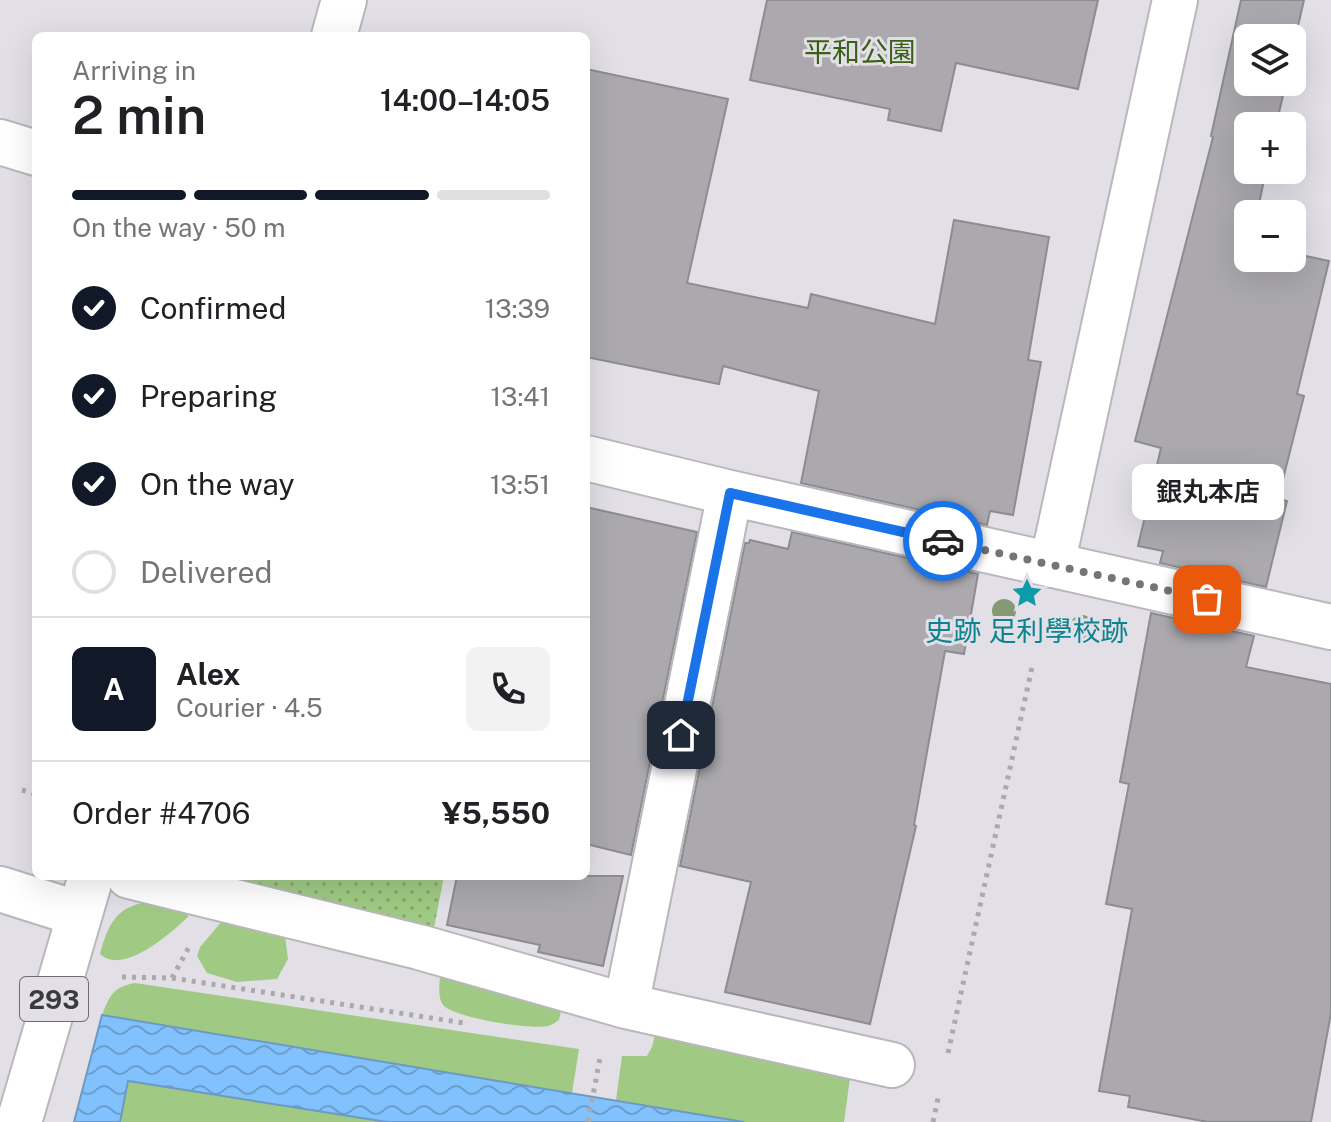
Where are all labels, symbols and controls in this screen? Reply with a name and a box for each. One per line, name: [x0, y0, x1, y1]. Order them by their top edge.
map controls: [1234, 24, 1306, 272]
button: layers: [1234, 24, 1306, 96]
park label: 平和公園: [804, 35, 916, 68]
text: Arriving in: [72, 55, 196, 86]
text: 14:00–14:05: [380, 82, 550, 118]
text: 2 min: [72, 85, 206, 146]
button: +: [1234, 112, 1306, 184]
button: −: [1234, 200, 1306, 272]
text: On the way · 50 m: [72, 212, 286, 243]
icon: check: [72, 286, 116, 330]
text: Confirmed: [140, 290, 286, 326]
text: 13:39: [485, 293, 550, 324]
icon: check: [72, 374, 116, 418]
text: Preparing: [140, 378, 277, 414]
text: 13:41: [490, 381, 550, 412]
icon: check: [72, 462, 116, 506]
callout: 銀丸本店: [1131, 463, 1283, 519]
text: On the way: [140, 466, 294, 502]
text: 13:51: [490, 469, 550, 500]
text: 銀丸本店: [1156, 476, 1260, 507]
courier: [903, 501, 983, 581]
icon: car: [921, 519, 965, 563]
text: Delivered: [140, 554, 272, 590]
pin: [1173, 565, 1241, 633]
place icon: 史跡 足利學校跡: [1010, 576, 1044, 610]
icon: bag: [1185, 577, 1229, 621]
place label: 史跡 足利學校跡: [926, 614, 1128, 647]
button: phone: [466, 647, 550, 731]
text: Alex: [176, 656, 240, 692]
text: A: [103, 671, 125, 707]
text: Courier · 4.5: [176, 692, 323, 723]
pin: [647, 701, 715, 769]
icon: home: [659, 713, 703, 757]
text: Order #4706: [72, 795, 250, 831]
text: ¥5,550: [442, 795, 550, 831]
road number: 293: [20, 977, 88, 1021]

